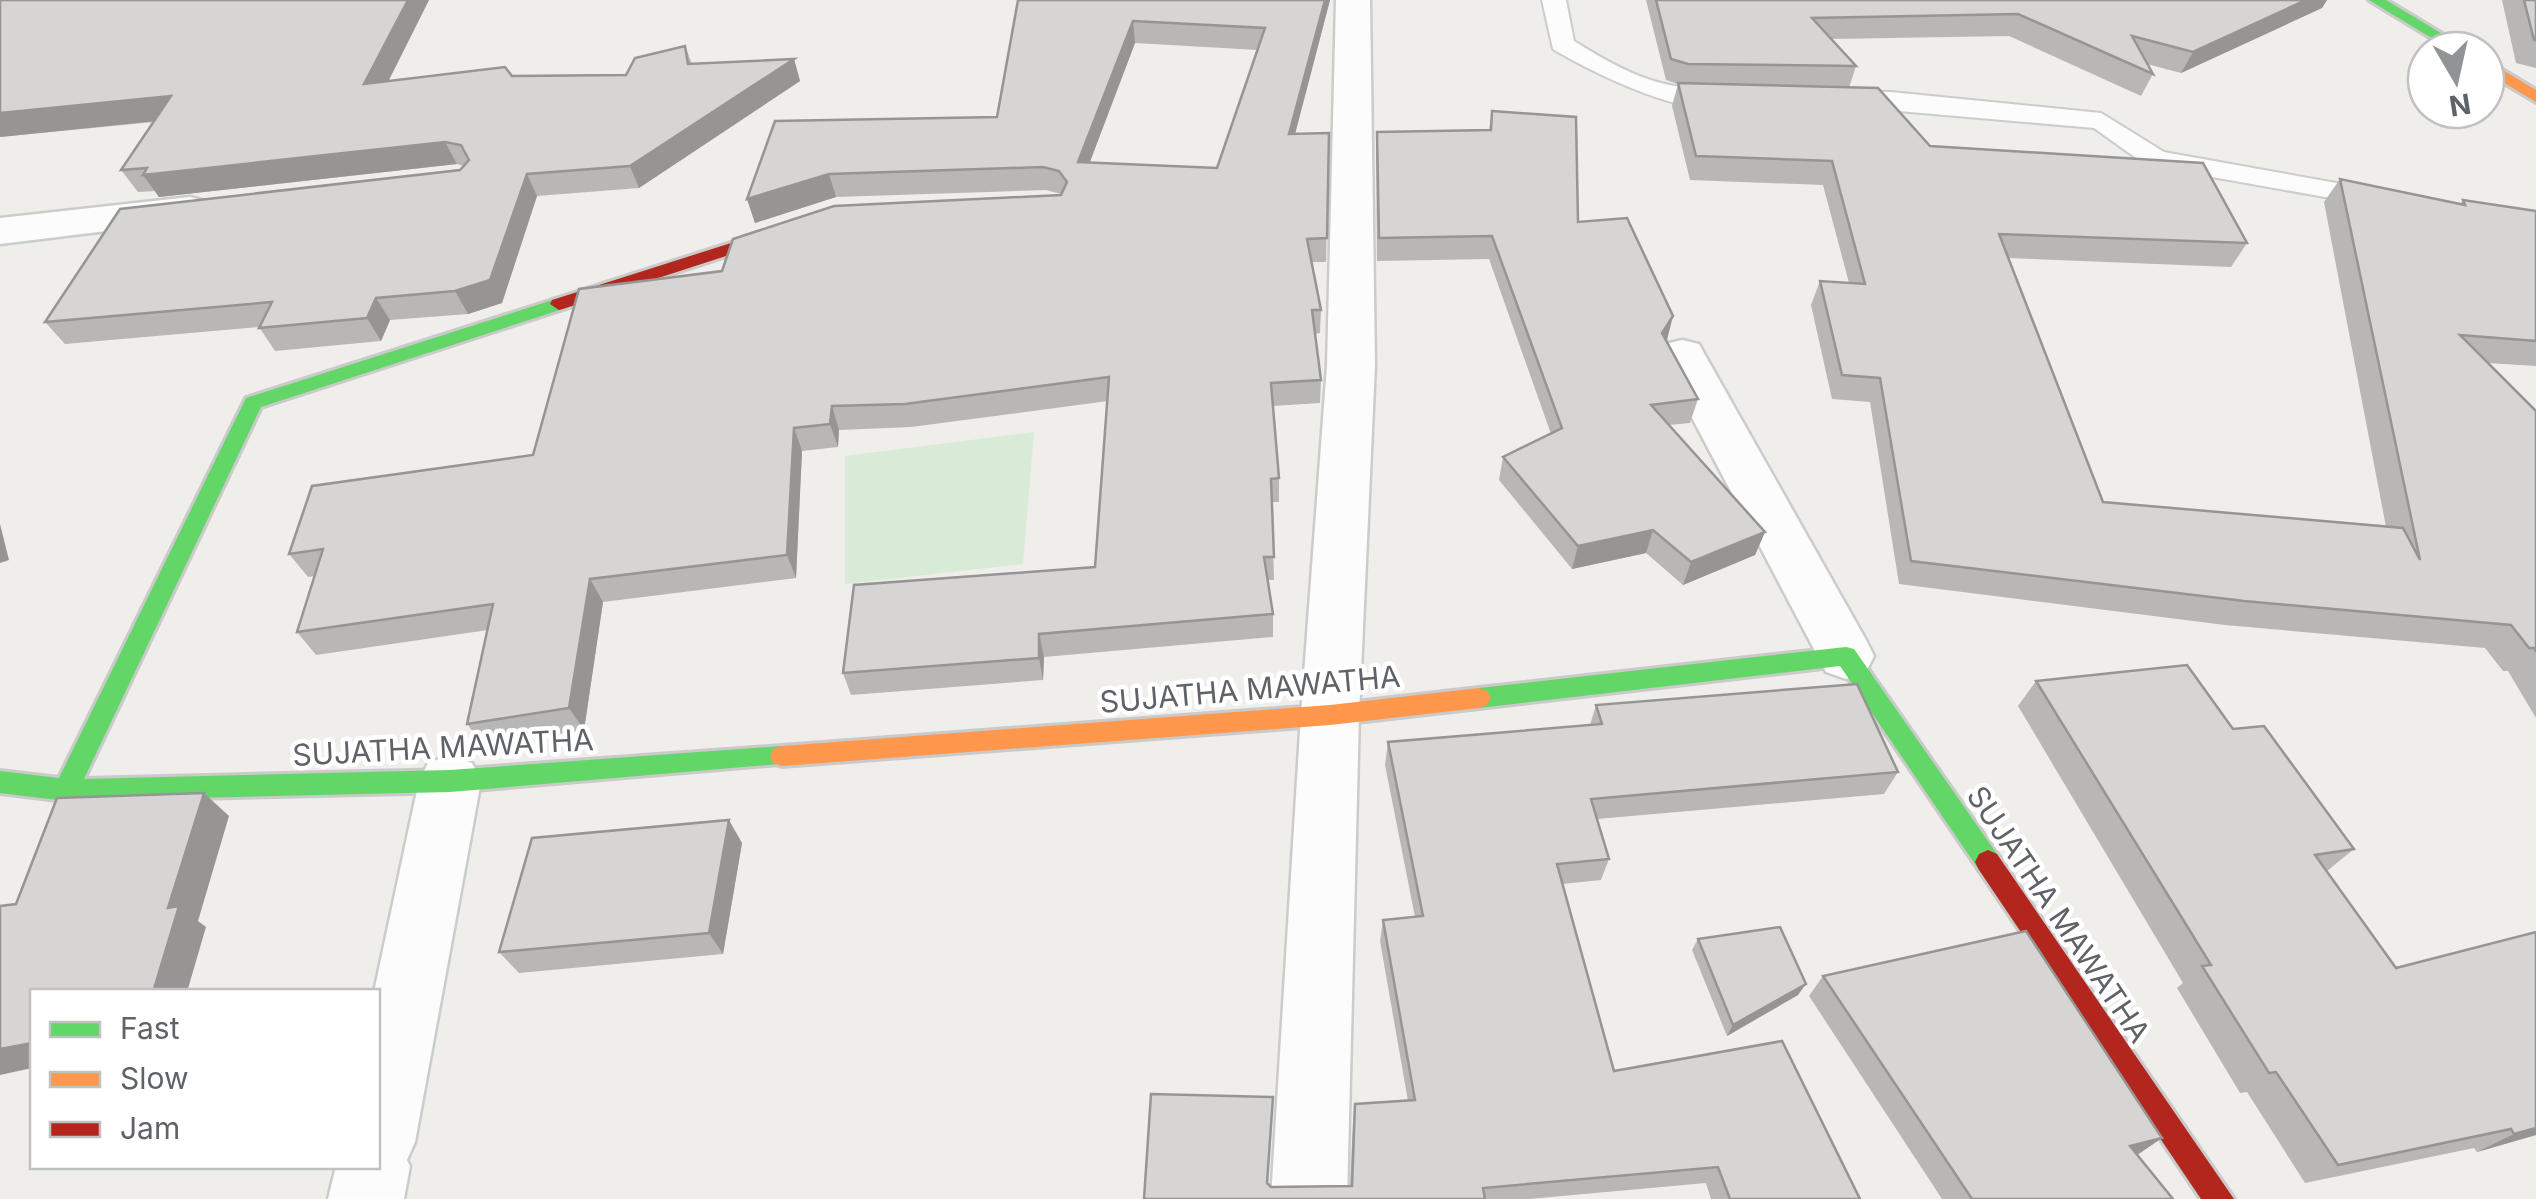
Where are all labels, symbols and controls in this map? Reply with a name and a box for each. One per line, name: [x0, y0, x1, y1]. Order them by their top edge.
north arrow: [2406, 30, 2506, 130]
text: N: [2447, 86, 2473, 123]
street label: SUJATHA MAWATHA: [1098, 658, 1402, 720]
street label: SUJATHA MAWATHA: [291, 721, 595, 773]
street label: SUJATHA MAWATHA: [1960, 779, 2158, 1049]
legend: [30, 989, 380, 1169]
text: Fast: [120, 1010, 180, 1046]
text: Slow: [120, 1060, 189, 1096]
text: Jam: [120, 1110, 180, 1146]

